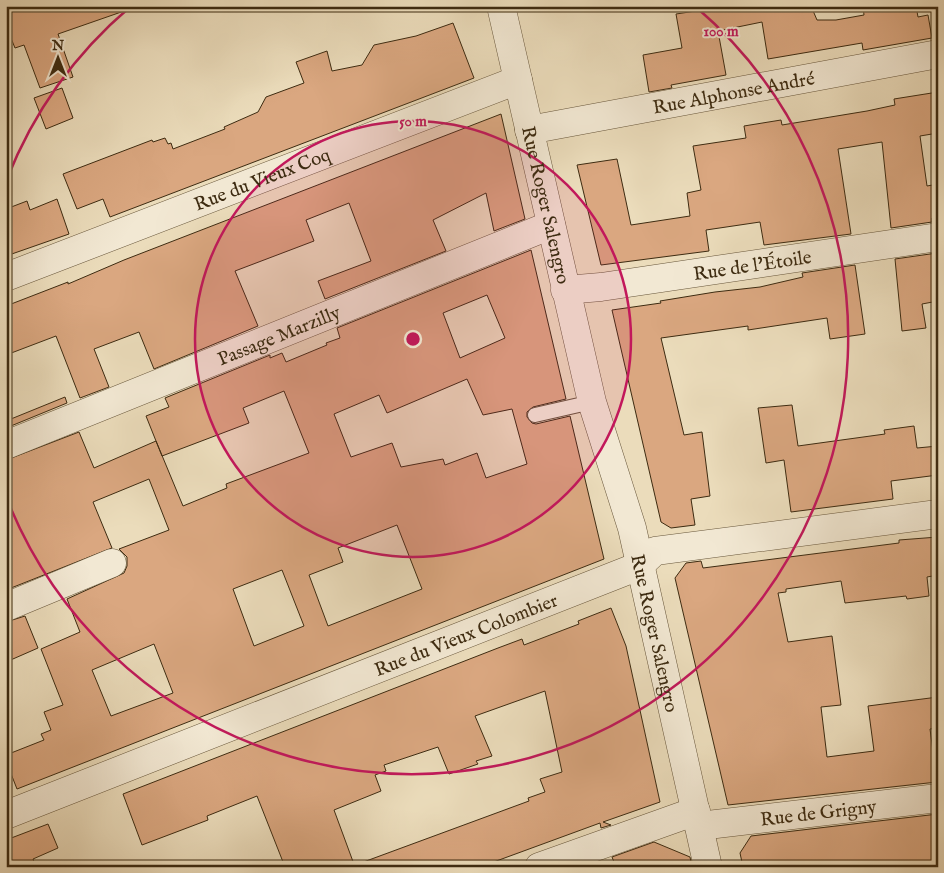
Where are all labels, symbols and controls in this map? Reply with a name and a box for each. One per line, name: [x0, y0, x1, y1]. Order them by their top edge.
text: 100 m: [703, 22, 739, 41]
north arrow: [32, 32, 82, 82]
text: N: [51, 37, 64, 55]
street label: Rue Alphonse André: [651, 67, 817, 121]
text: 50 m: [399, 112, 427, 131]
street label: Rue Roger Salengro: [515, 124, 575, 287]
street label: Rue du Vieux Coq: [191, 143, 334, 218]
street label: Rue de l'Étoile: [692, 246, 814, 287]
street label: Passage Marzilly: [214, 301, 345, 372]
centre of rings: [404, 330, 422, 348]
street label: Rue Roger Salengro: [624, 552, 683, 715]
street label: Rue du Vieux Colombier: [371, 589, 562, 683]
street label: Rue de Grigny: [759, 795, 879, 833]

